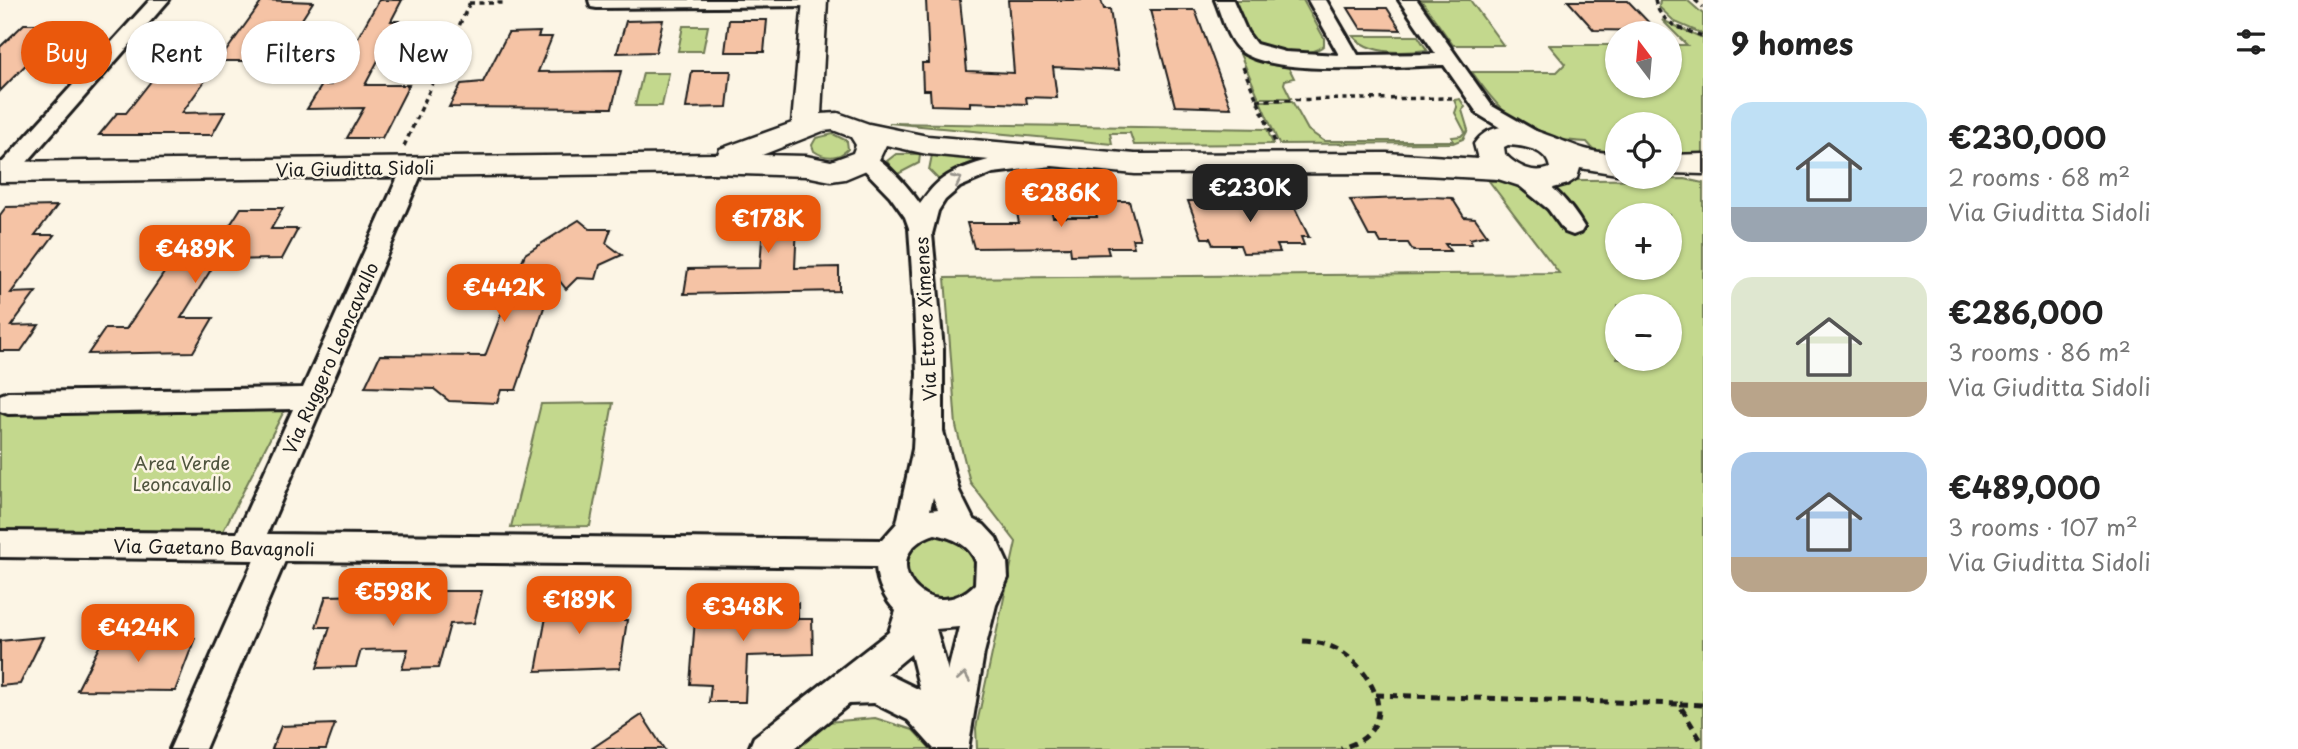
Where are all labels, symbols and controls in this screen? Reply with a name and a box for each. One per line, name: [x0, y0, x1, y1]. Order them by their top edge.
text: 9 homes: [1731, 20, 1853, 65]
chip: Buy: [21, 21, 112, 84]
chip: Rent: [126, 21, 227, 84]
chip: Filters: [241, 21, 360, 84]
chip: New: [374, 21, 472, 84]
north arrow: [1605, 21, 1682, 98]
map controls: [1605, 21, 1682, 371]
icon: filters: [2232, 23, 2270, 61]
button: locate: [1605, 112, 1682, 189]
text: €230,000: [1948, 114, 2106, 159]
icon: home: [1787, 130, 1871, 214]
street label: Via Giuditta Sidoli: [275, 153, 435, 183]
text: 2 rooms · 68 m²: [1948, 159, 2130, 194]
pin: €230K: [1201, 164, 1299, 224]
text: €230K: [1209, 169, 1291, 204]
pin: €286K: [1012, 170, 1110, 229]
one-way arrow: [950, 174, 962, 188]
text: €286K: [1021, 174, 1101, 209]
text: Via Giuditta Sidoli: [1948, 194, 2151, 229]
pin: €178K: [719, 196, 817, 255]
text: €178K: [732, 200, 804, 235]
button: +: [1605, 203, 1682, 280]
pin: €489K: [146, 226, 244, 285]
text: €489K: [155, 230, 235, 265]
street label: Via Ettore Ximenes: [907, 236, 943, 402]
street label: Via Ruggero Leoncavallo: [275, 258, 385, 458]
pin: €442K: [455, 264, 553, 324]
text: €442K: [463, 269, 545, 304]
text: €286,000: [1948, 289, 2103, 334]
button: −: [1605, 294, 1682, 371]
icon: home: [1787, 305, 1871, 389]
text: 3 rooms · 86 m²: [1948, 334, 2131, 369]
text: Via Giuditta Sidoli: [1948, 369, 2151, 404]
park label: Area Verde Leoncavallo: [133, 449, 231, 497]
text: €489,000: [1948, 464, 2101, 509]
icon: home: [1787, 480, 1871, 564]
text: 3 rooms · 107 m²: [1948, 509, 2138, 544]
street label: Via Gaetano Bavagnoli: [113, 532, 315, 562]
text: Via Giuditta Sidoli: [1948, 544, 2151, 579]
pin: €598K: [344, 568, 442, 628]
text: €598K: [354, 573, 432, 608]
pin: €189K: [530, 576, 628, 636]
text: €189K: [543, 581, 615, 616]
pin: €348K: [694, 584, 792, 643]
text: €348K: [702, 588, 784, 623]
pin: €424K: [89, 604, 187, 664]
text: €424K: [97, 609, 179, 644]
one-way arrow: [956, 671, 971, 683]

